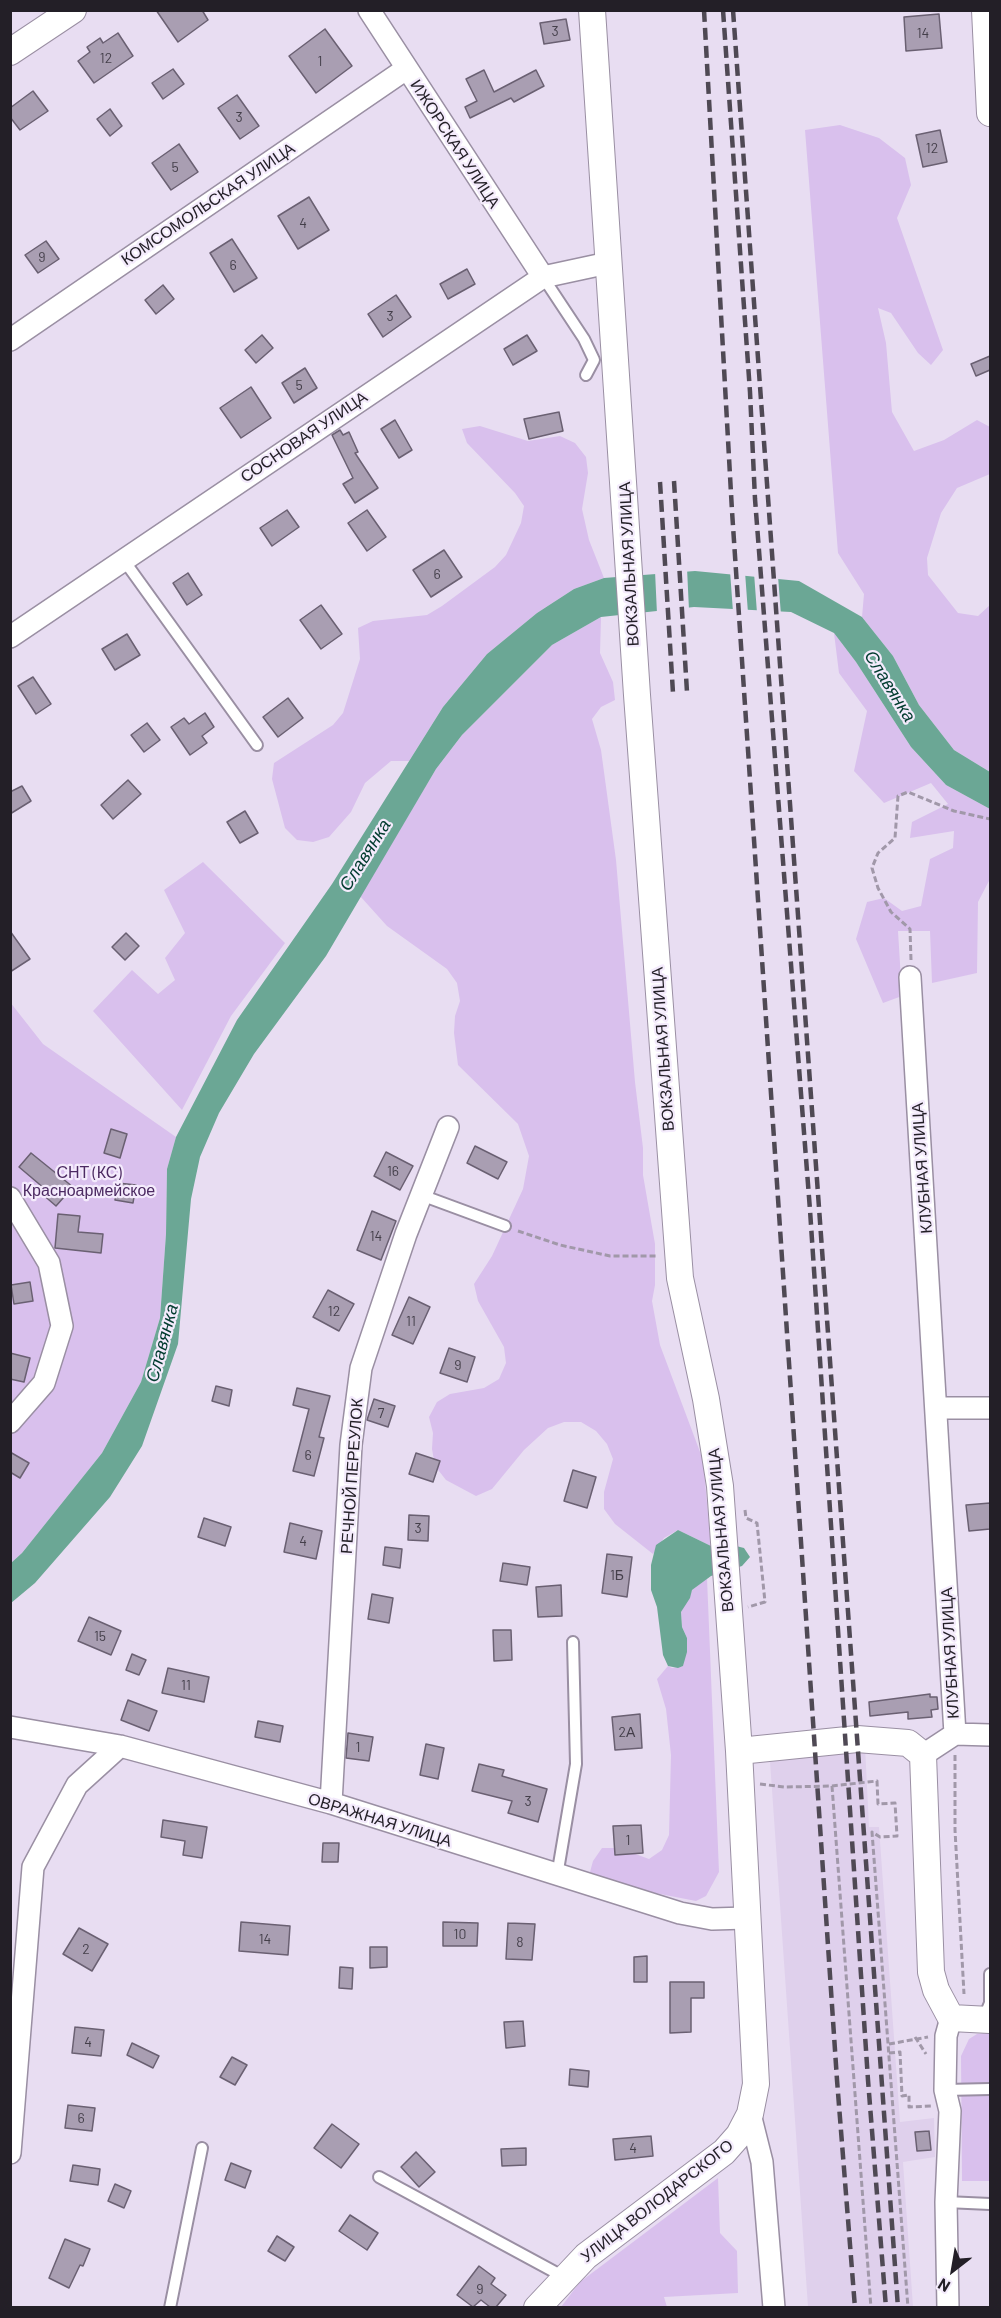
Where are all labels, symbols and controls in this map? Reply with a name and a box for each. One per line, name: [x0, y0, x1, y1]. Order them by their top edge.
house number: 3: [551, 23, 559, 39]
house number: 14: [917, 25, 929, 41]
house number: 12: [100, 50, 112, 66]
house number: 1: [318, 53, 322, 69]
street label: ИЖОРСКАЯ УЛИЦА: [406, 76, 504, 212]
house number: 3: [235, 109, 243, 125]
street label: КОМСОМОЛЬСКАЯ УЛИЦА: [118, 139, 298, 269]
house number: 12: [926, 140, 938, 156]
house number: 5: [171, 159, 179, 175]
house number: 4: [299, 215, 307, 231]
house number: 9: [38, 249, 46, 265]
house number: 6: [229, 257, 237, 273]
house number: 3: [386, 308, 394, 324]
house number: 5: [295, 377, 303, 393]
street label: СОСНОВАЯ УЛИЦА: [237, 387, 371, 487]
street label: ВОКЗАЛЬНАЯ УЛИЦА: [615, 481, 643, 647]
house number: 6: [433, 566, 441, 582]
water label: Славянка: [860, 646, 920, 726]
water label: Славянка: [335, 815, 395, 895]
street label: ВОКЗАЛЬНАЯ УЛИЦА: [648, 966, 678, 1132]
street label: КЛУБНАЯ УЛИЦА: [908, 1102, 936, 1234]
park label: СНТ (КС) Красноармейское: [23, 1163, 155, 1201]
house number: 16: [387, 1163, 399, 1179]
house number: 14: [370, 1228, 382, 1244]
water label: Славянка: [141, 1301, 183, 1385]
house number: 12: [328, 1303, 340, 1319]
house number: 11: [406, 1313, 416, 1329]
house number: 9: [454, 1357, 462, 1373]
street label: РЕЧНОЙ ПЕРЕУЛОК: [337, 1397, 367, 1555]
house number: 7: [378, 1405, 384, 1421]
house number: 6: [304, 1447, 312, 1463]
street label: ВОКЗАЛЬНАЯ УЛИЦА: [704, 1447, 738, 1613]
house number: 3: [414, 1520, 422, 1536]
house number: 4: [299, 1533, 307, 1549]
house number: 1Б: [610, 1567, 624, 1583]
street label: КЛУБНАЯ УЛИЦА: [937, 1587, 963, 1719]
house number: 15: [94, 1628, 106, 1644]
house number: 11: [181, 1677, 191, 1693]
house number: 2А: [619, 1724, 635, 1740]
house number: 1: [356, 1739, 360, 1755]
street label: ОВРАЖНАЯ УЛИЦА: [306, 1789, 454, 1851]
house number: 3: [524, 1793, 532, 1809]
house number: 1: [626, 1832, 630, 1848]
house number: 10: [454, 1926, 466, 1942]
house number: 14: [259, 1931, 271, 1947]
house number: 8: [516, 1934, 524, 1950]
house number: 2: [82, 1941, 90, 1957]
house number: 4: [84, 2034, 92, 2050]
house number: 6: [77, 2110, 85, 2126]
street label: УЛИЦА ВОЛОДАРСКОГО: [577, 2136, 737, 2266]
house number: 4: [629, 2140, 637, 2156]
north arrow: [923, 2240, 983, 2300]
text: N: [934, 2275, 953, 2297]
house number: 9: [476, 2281, 484, 2297]

